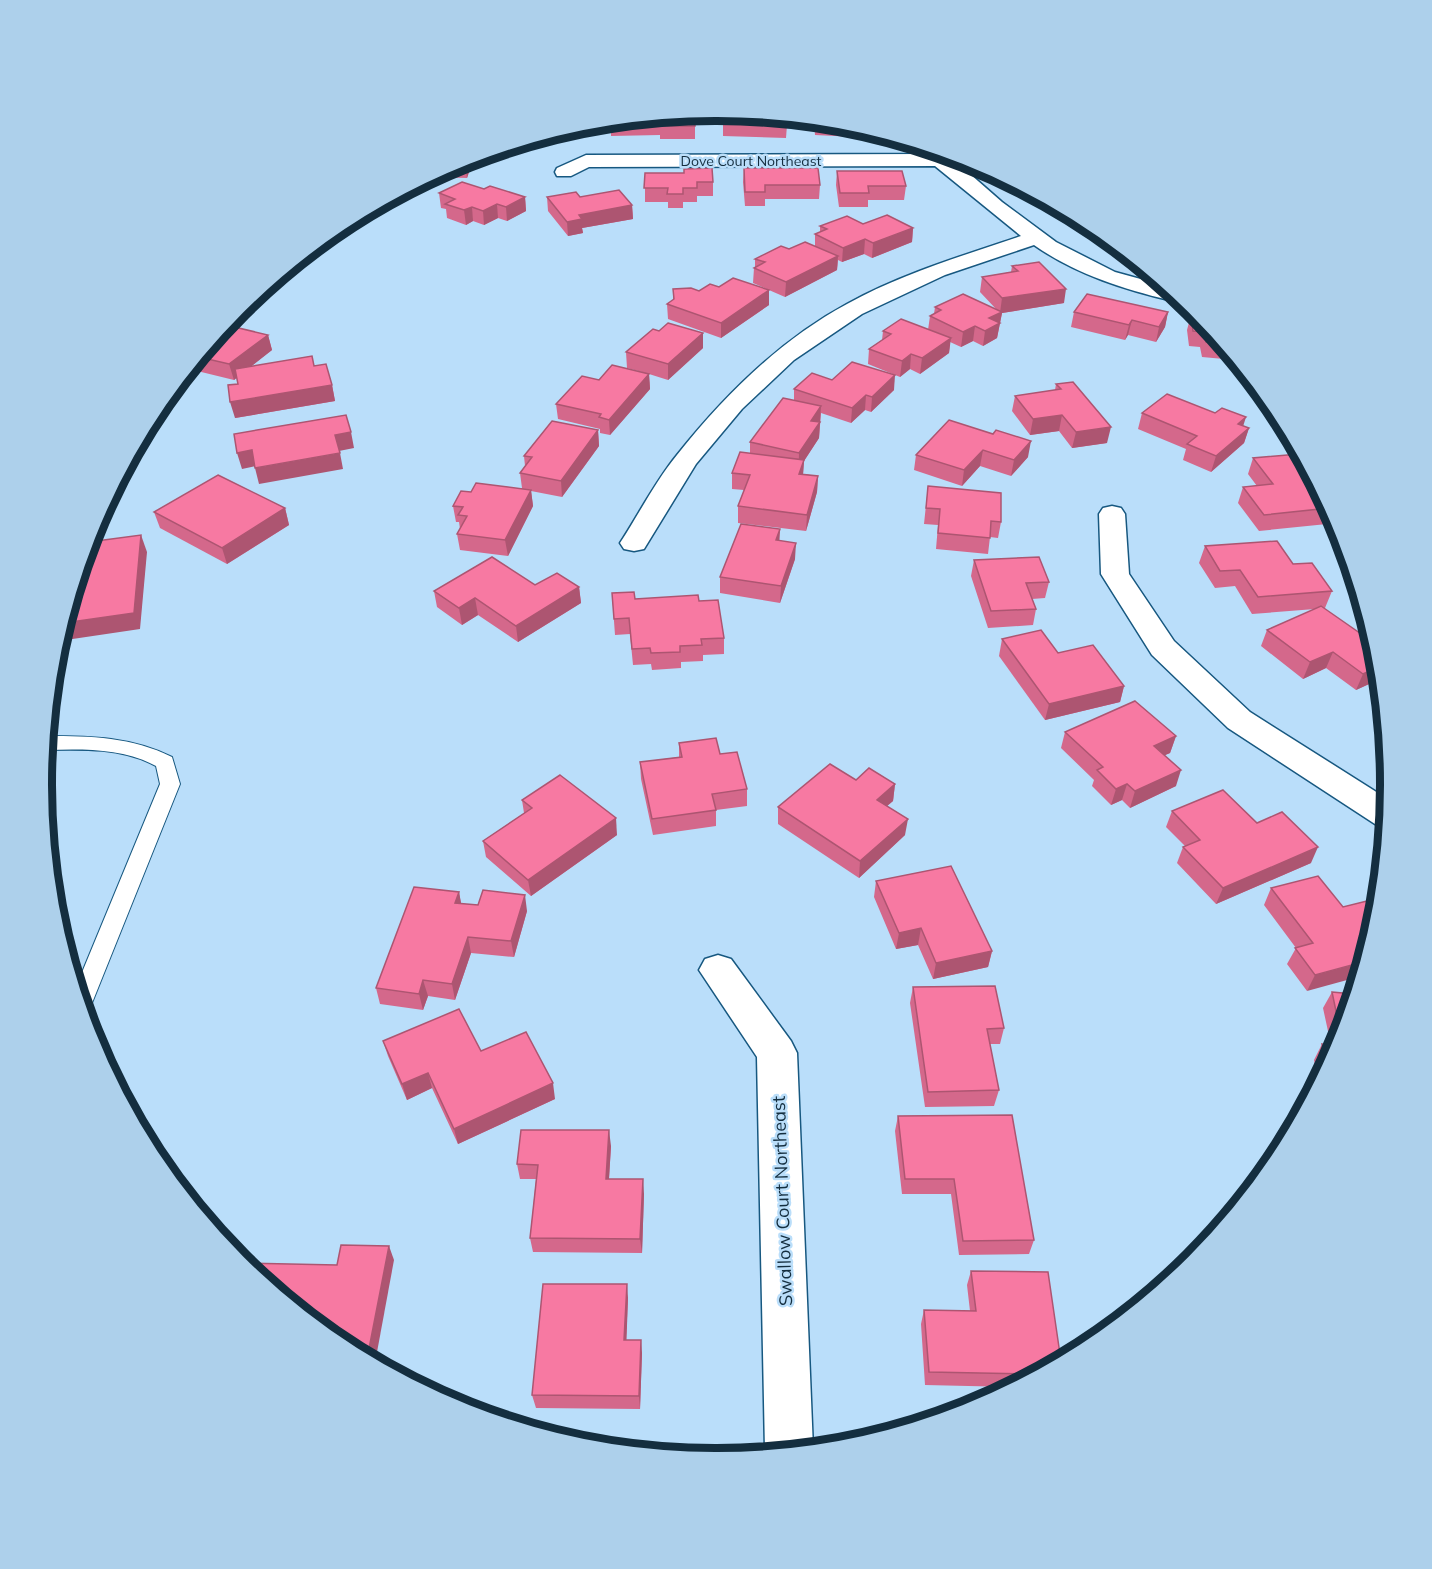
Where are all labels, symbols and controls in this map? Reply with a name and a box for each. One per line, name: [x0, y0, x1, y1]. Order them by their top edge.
street label: Dove Court Northeast: [681, 152, 822, 170]
street label: Swallow Court Northeast: [767, 1096, 797, 1306]

